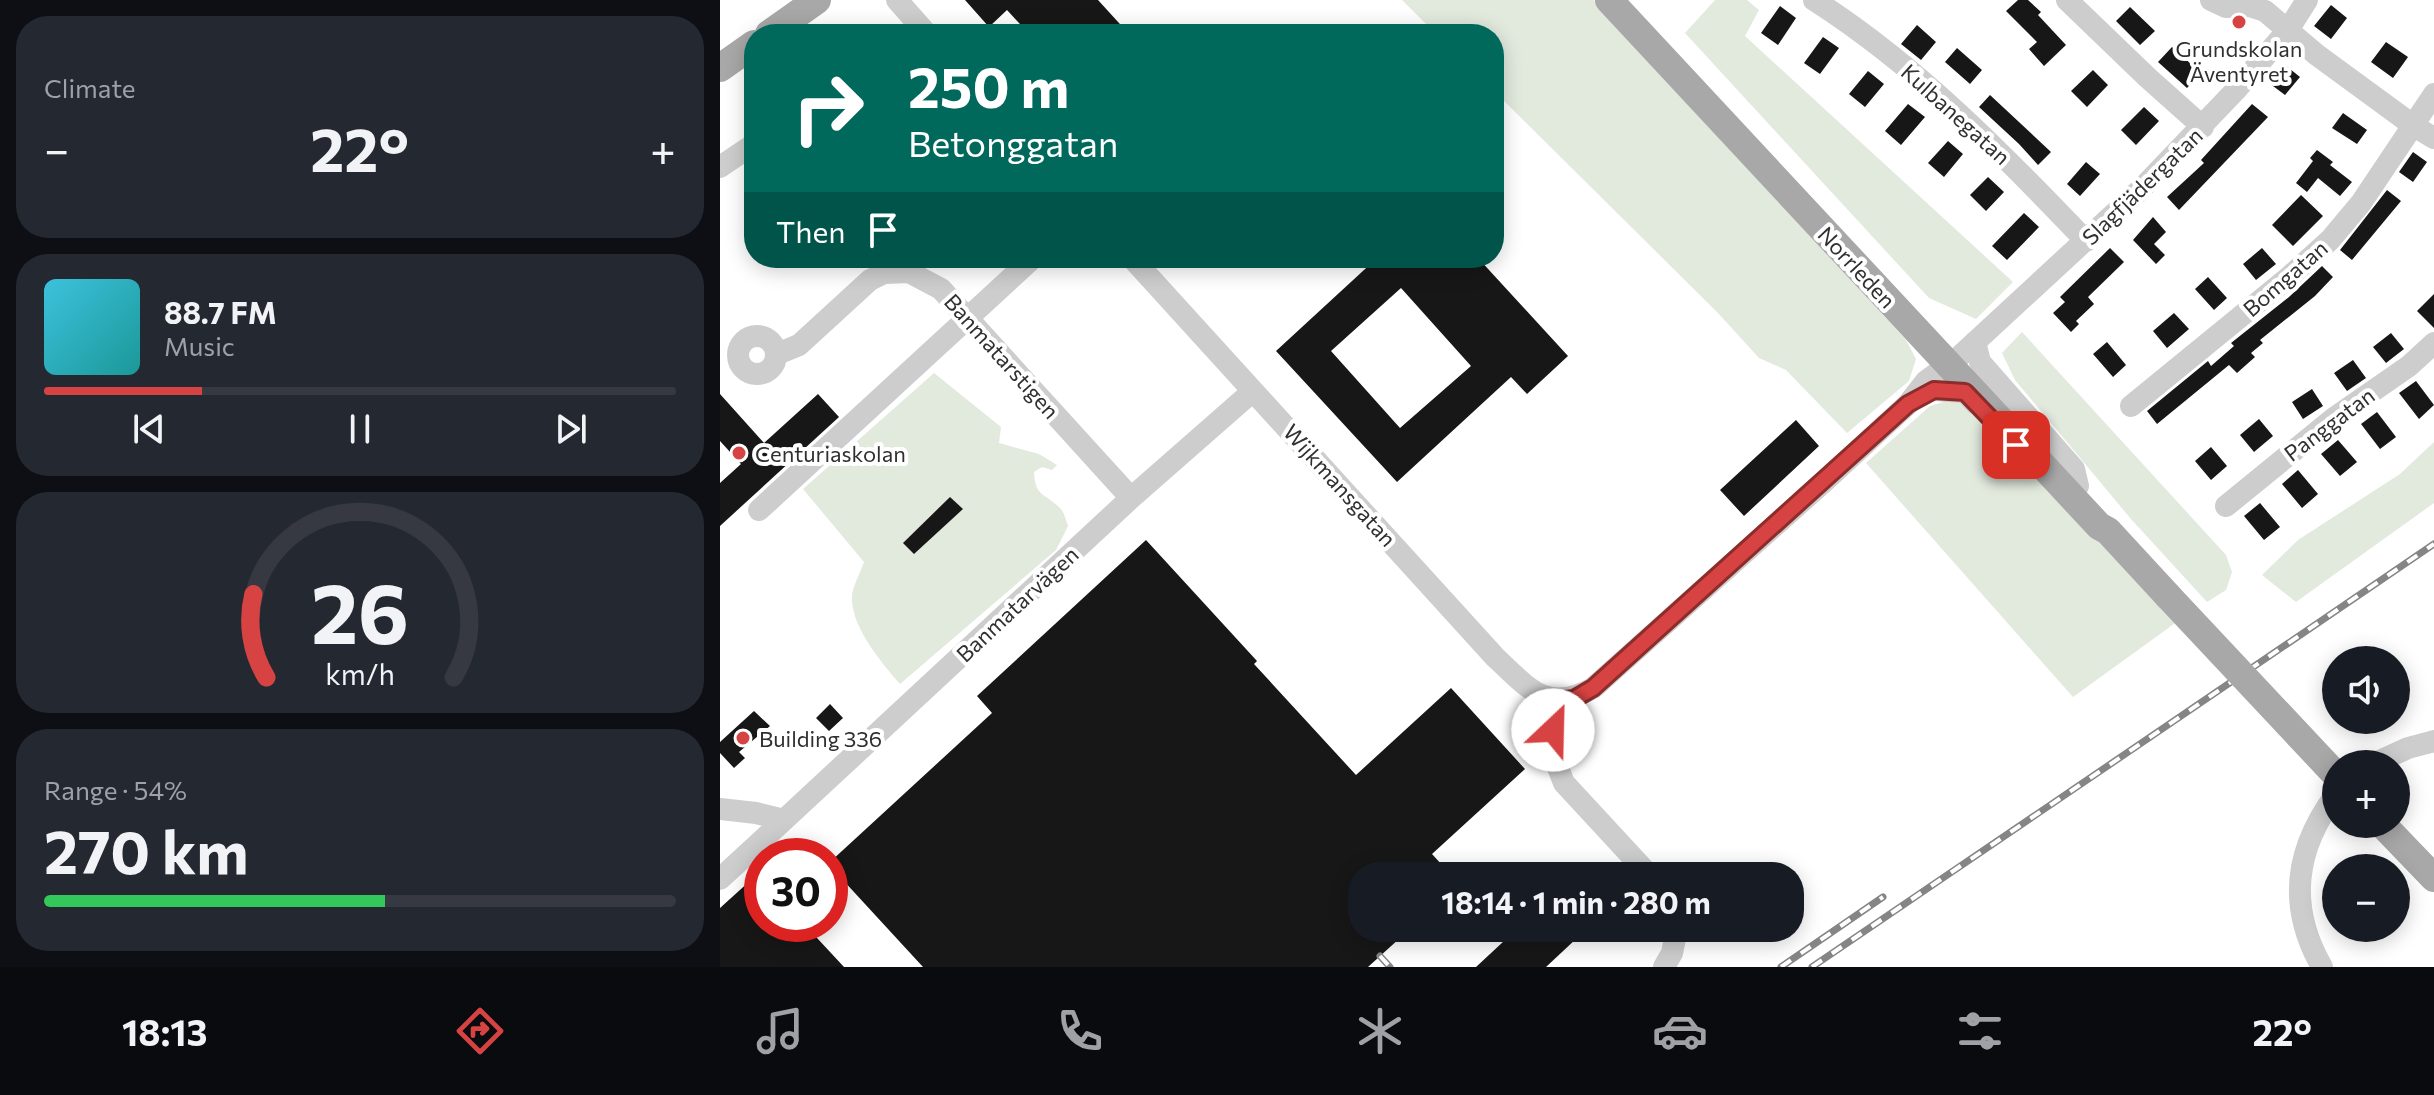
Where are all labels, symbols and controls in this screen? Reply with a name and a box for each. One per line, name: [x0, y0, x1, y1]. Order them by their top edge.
marker: Grundskolan Äventyret: [2230, 13, 2248, 31]
place label: Grundskolan Äventyret: [2176, 35, 2302, 87]
text: 250 m: [908, 51, 1069, 120]
icon: right: [776, 56, 880, 160]
street label: Kulbanegatan: [1896, 58, 2016, 170]
text: Climate: [44, 72, 136, 103]
text: 22°: [310, 111, 409, 184]
text: Betonggatan: [908, 120, 1118, 164]
text: −: [44, 121, 69, 175]
text: +: [650, 121, 676, 175]
street label: Slagfjädergatan: [2076, 122, 2208, 250]
icon: arrive: [861, 208, 905, 252]
text: Then: [776, 212, 845, 249]
street label: Norrleden: [1813, 221, 1901, 313]
street label: Bomgatan: [2237, 234, 2333, 322]
street label: Banmatarstigen: [939, 288, 1065, 424]
text: 88.7 FM: [164, 293, 277, 330]
text: Music: [164, 330, 235, 361]
street label: Panggatan: [2278, 381, 2380, 467]
icon: previous: [127, 407, 171, 451]
icon: pause: [338, 407, 382, 451]
icon: next: [549, 407, 593, 451]
pin: [1982, 411, 2050, 479]
street label: Wijkmansgatan: [1278, 418, 1402, 552]
icon: arrive: [1994, 423, 2038, 467]
place label: Centuriaskolan: [755, 440, 906, 467]
marker: Centuriaskolan: [730, 444, 748, 462]
street label: Banmatarvägen: [950, 541, 1084, 667]
text: 26: [311, 559, 409, 661]
map controls: [2322, 646, 2410, 942]
button: sound: [2322, 646, 2410, 734]
text: km/h: [325, 657, 395, 692]
position arrow: [1511, 688, 1595, 772]
place label: Building 336: [759, 725, 882, 752]
marker: Building 336: [734, 729, 752, 747]
button: +: [2322, 750, 2410, 838]
text: Range · 54%: [44, 774, 187, 805]
text: 270 km: [44, 813, 249, 886]
speed limit sign: 30: [744, 838, 848, 942]
button: −: [2322, 854, 2410, 942]
text: 18:14 · 1 min · 280 m: [1441, 883, 1711, 920]
icon: directions: [452, 1003, 508, 1059]
icon: music: [752, 1003, 808, 1059]
icon: phone: [1052, 1003, 1108, 1059]
icon: climate: [1352, 1003, 1408, 1059]
icon: car: [1652, 1003, 1708, 1059]
icon: filters: [1952, 1003, 2008, 1059]
text: 18:13: [122, 1009, 207, 1053]
text: 22°: [2253, 1009, 2312, 1053]

